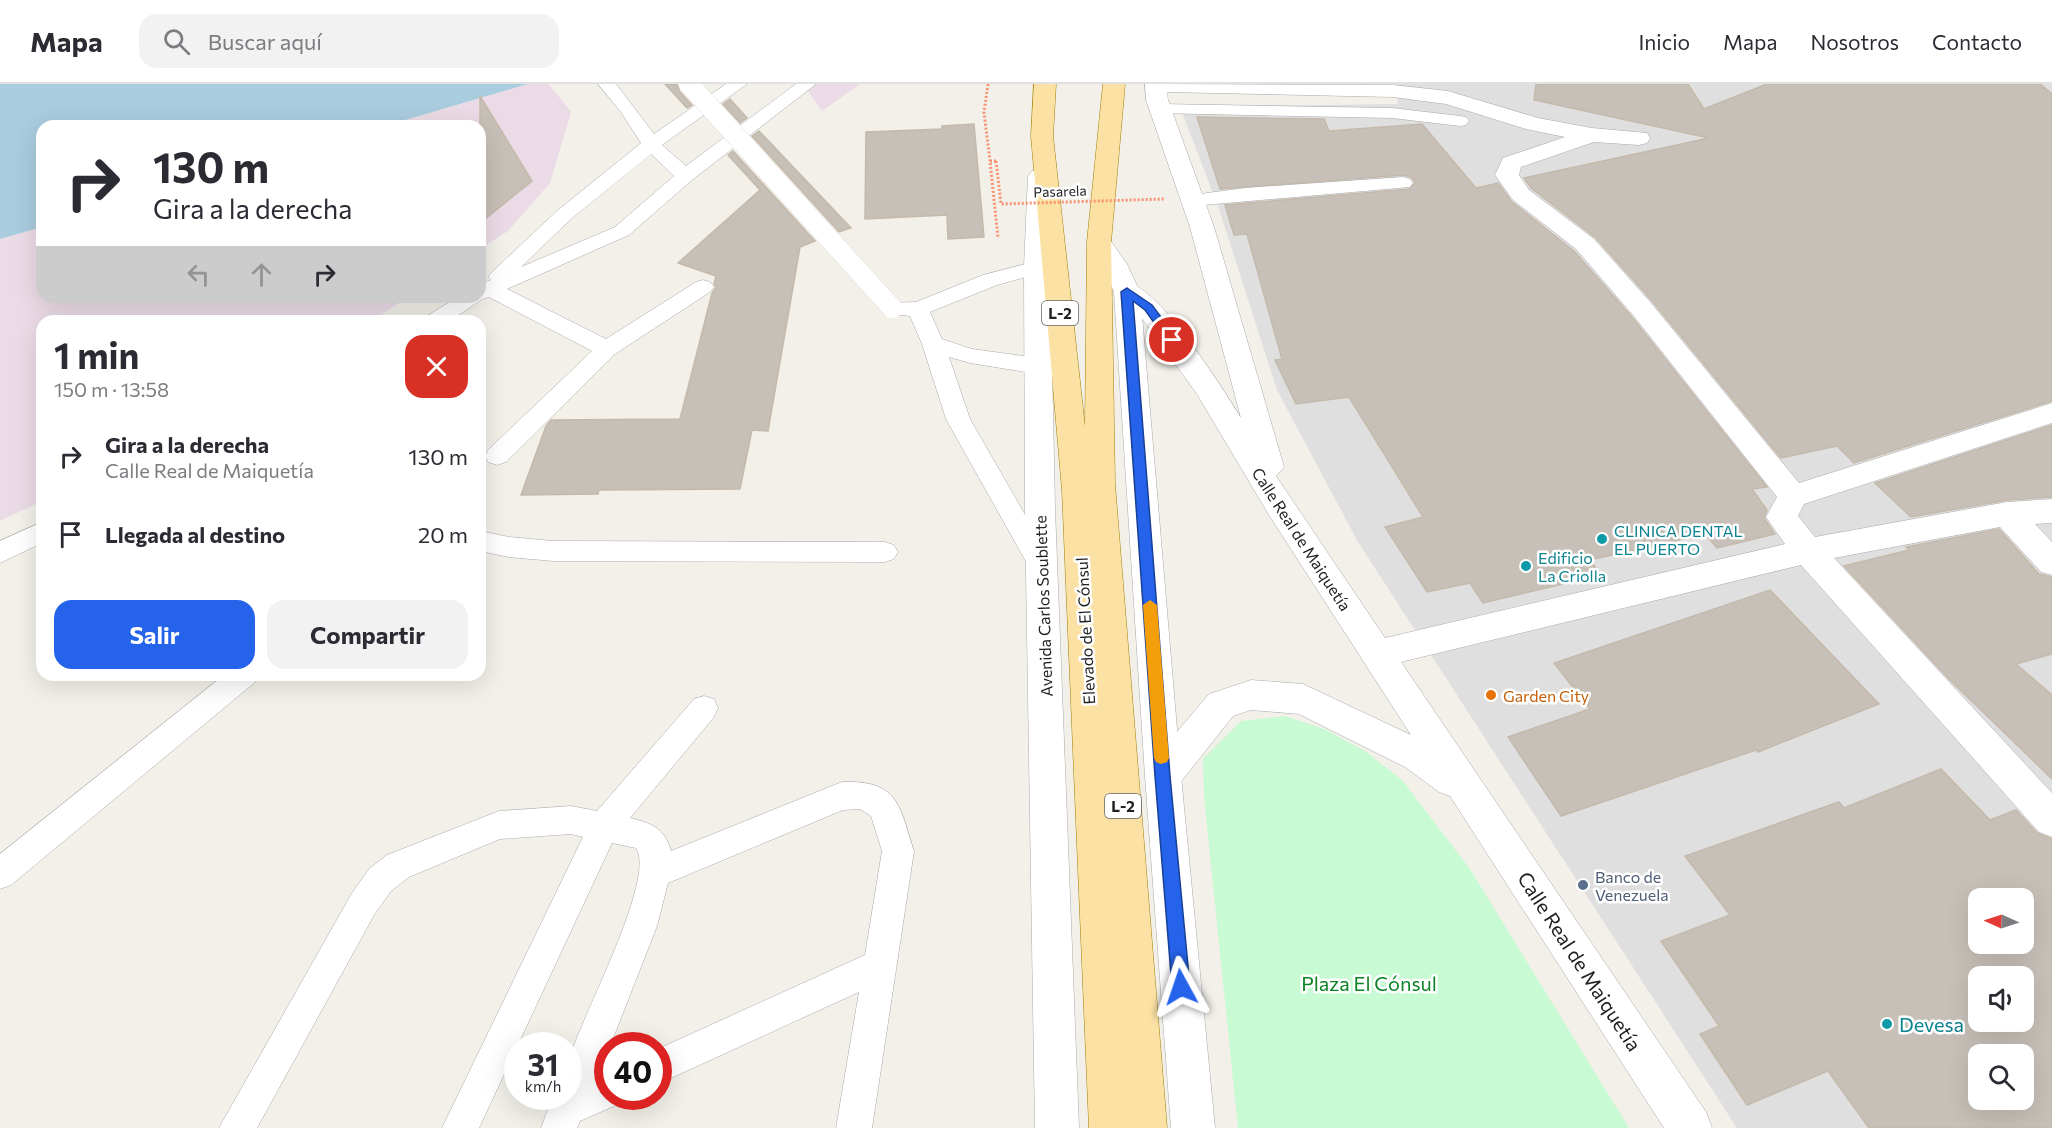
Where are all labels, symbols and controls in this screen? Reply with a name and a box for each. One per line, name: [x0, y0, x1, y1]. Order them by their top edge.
search box: [139, 14, 559, 68]
text: Mapa: [30, 24, 103, 58]
icon: search: [160, 25, 193, 58]
text: Buscar aquí: [208, 28, 322, 55]
text: Inicio: [1638, 29, 1690, 54]
text: Mapa: [1723, 29, 1777, 54]
text: Nosotros: [1810, 29, 1899, 54]
text: Contacto: [1932, 29, 2022, 54]
text: 130 m: [153, 140, 269, 192]
icon: right: [54, 144, 132, 222]
street label: Pasarela: [1033, 182, 1087, 200]
text: Gira a la derecha: [153, 192, 352, 225]
icon: left: [182, 258, 215, 291]
icon: ahead: [245, 258, 278, 291]
icon: right: [308, 258, 341, 291]
road number: L-2: [1042, 301, 1078, 325]
pin: [1146, 314, 1197, 365]
icon: arrive: [1155, 323, 1188, 356]
text: 1 min: [54, 332, 139, 376]
button: close: [405, 335, 468, 398]
text: 150 m · 13:58: [54, 377, 169, 401]
text: Gira a la derecha: [105, 431, 269, 458]
icon: right: [54, 440, 87, 473]
text: 130 m: [408, 443, 468, 470]
text: Calle Real de Maiquetía: [105, 458, 314, 482]
street label: Calle Real de Maiquetía: [1249, 464, 1355, 614]
street label: Avenida Carlos Soublette: [1030, 515, 1056, 697]
icon: arrive: [54, 518, 87, 551]
text: Llegada al destino: [105, 521, 285, 548]
text: 20 m: [418, 521, 468, 548]
place label: CLINICA DENTAL EL PUERTO: [1614, 521, 1743, 558]
marker: CLINICA DENTAL EL PUERTO: [1595, 532, 1609, 546]
place label: Edificio La Criolla: [1538, 548, 1606, 585]
street label: Elevado de El Cónsul: [1072, 557, 1098, 705]
marker: Edificio La Criolla: [1519, 559, 1533, 573]
button: Salir: [54, 600, 255, 669]
button: Compartir: [267, 600, 468, 669]
place label: Garden City: [1503, 686, 1589, 705]
marker: Garden City: [1484, 688, 1498, 702]
road number: L-2: [1105, 794, 1141, 818]
street label: Calle Real de Maiquetía: [1513, 867, 1647, 1055]
place label: Banco de Venezuela: [1595, 867, 1669, 904]
marker: Banco de Venezuela: [1576, 878, 1590, 892]
north arrow: [1968, 888, 2034, 954]
map controls: [1968, 888, 2034, 1110]
position arrow: [1149, 955, 1213, 1019]
button: sound: [1968, 966, 2034, 1032]
park label: Plaza El Cónsul: [1301, 971, 1437, 995]
place label: Devesa: [1899, 1012, 1964, 1036]
marker: Devesa: [1880, 1017, 1894, 1031]
speed limit sign: 40: [594, 1032, 672, 1110]
button: search: [1968, 1044, 2034, 1110]
text: 31: [527, 1045, 559, 1082]
text: km/h: [525, 1077, 561, 1095]

